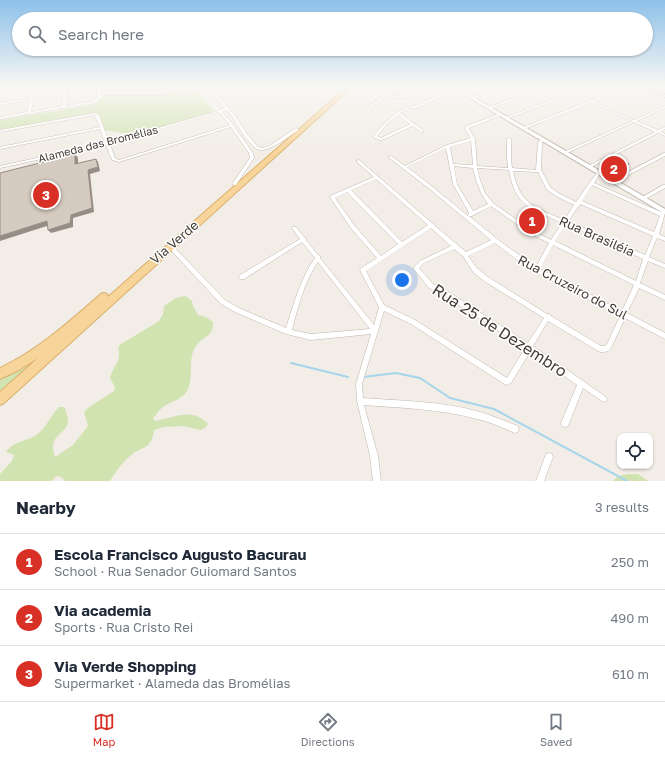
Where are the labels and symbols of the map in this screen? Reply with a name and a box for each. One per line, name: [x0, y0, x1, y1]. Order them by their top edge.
street label: Alameda das Bromélias: [37, 122, 159, 165]
pin: 2: [601, 154, 627, 184]
pin: 3: [33, 180, 59, 210]
pin: 1: [519, 206, 545, 236]
street label: Rua Brasiléia: [557, 212, 637, 260]
street label: Via Verde: [147, 217, 201, 267]
street label: Rua Cruzeiro do Sul: [515, 251, 631, 323]
your location: [392, 270, 412, 290]
street label: Rua 25 de Dezembro: [429, 279, 571, 381]

